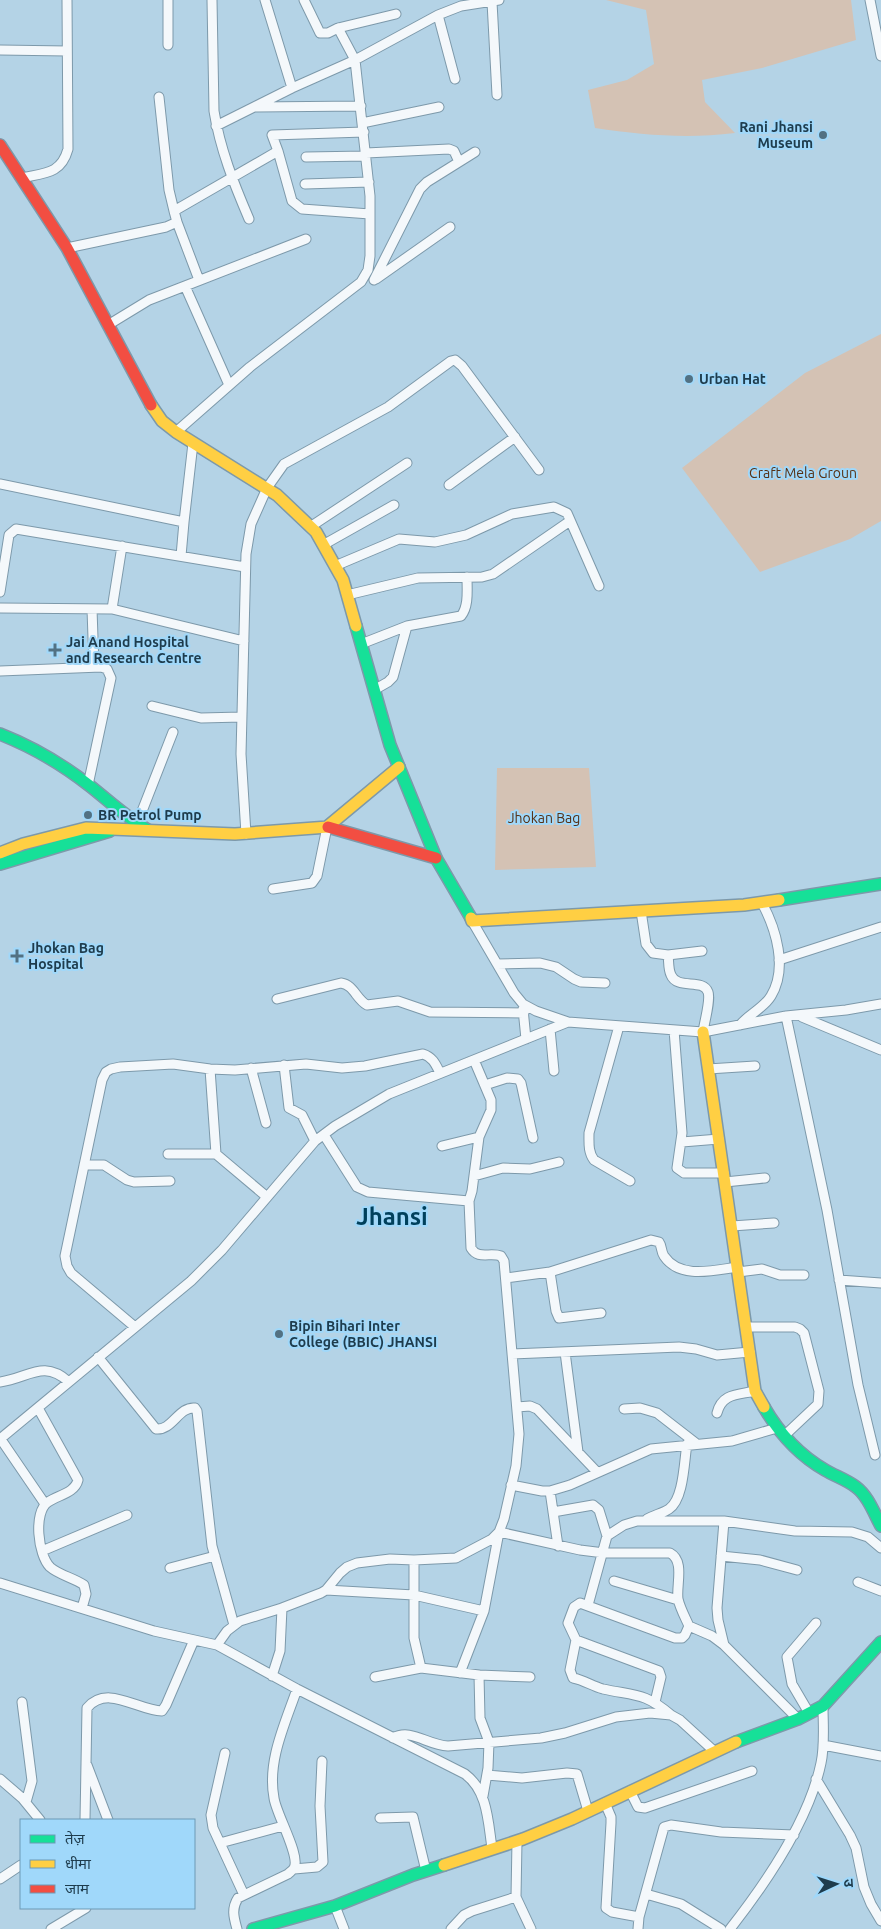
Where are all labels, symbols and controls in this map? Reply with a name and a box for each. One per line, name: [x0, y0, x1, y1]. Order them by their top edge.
place label: Rani Jhansi Museum: [739, 119, 813, 151]
marker: Rani Jhansi Museum: [817, 129, 829, 141]
place label: Urban Hat: [699, 371, 766, 387]
marker: Urban Hat: [683, 373, 695, 385]
park label: Craft Mela Groun: [749, 465, 857, 481]
place label: Jai Anand Hospital and Research Centre: [66, 634, 202, 666]
marker: Jai Anand Hospital and Research Centre: [48, 643, 62, 657]
place label: BR Petrol Pump: [98, 807, 202, 823]
marker: BR Petrol Pump: [82, 809, 94, 821]
park label: Jhokan Bag: [508, 810, 580, 826]
place label: Jhokan Bag Hospital: [28, 940, 104, 972]
marker: Jhokan Bag Hospital: [10, 949, 24, 963]
district label: Jhansi: [356, 1203, 428, 1230]
place label: Bipin Bihari Inter College (BBIC) JHANSI: [289, 1318, 437, 1350]
marker: Bipin Bihari Inter College (BBIC) JHANSI: [273, 1328, 285, 1340]
legend: [20, 1819, 195, 1909]
text: तेज़: [65, 1830, 86, 1847]
text: धीमा: [65, 1855, 92, 1872]
north arrow: [811, 1859, 861, 1909]
text: उ: [841, 1878, 857, 1889]
text: जाम: [65, 1880, 90, 1897]

